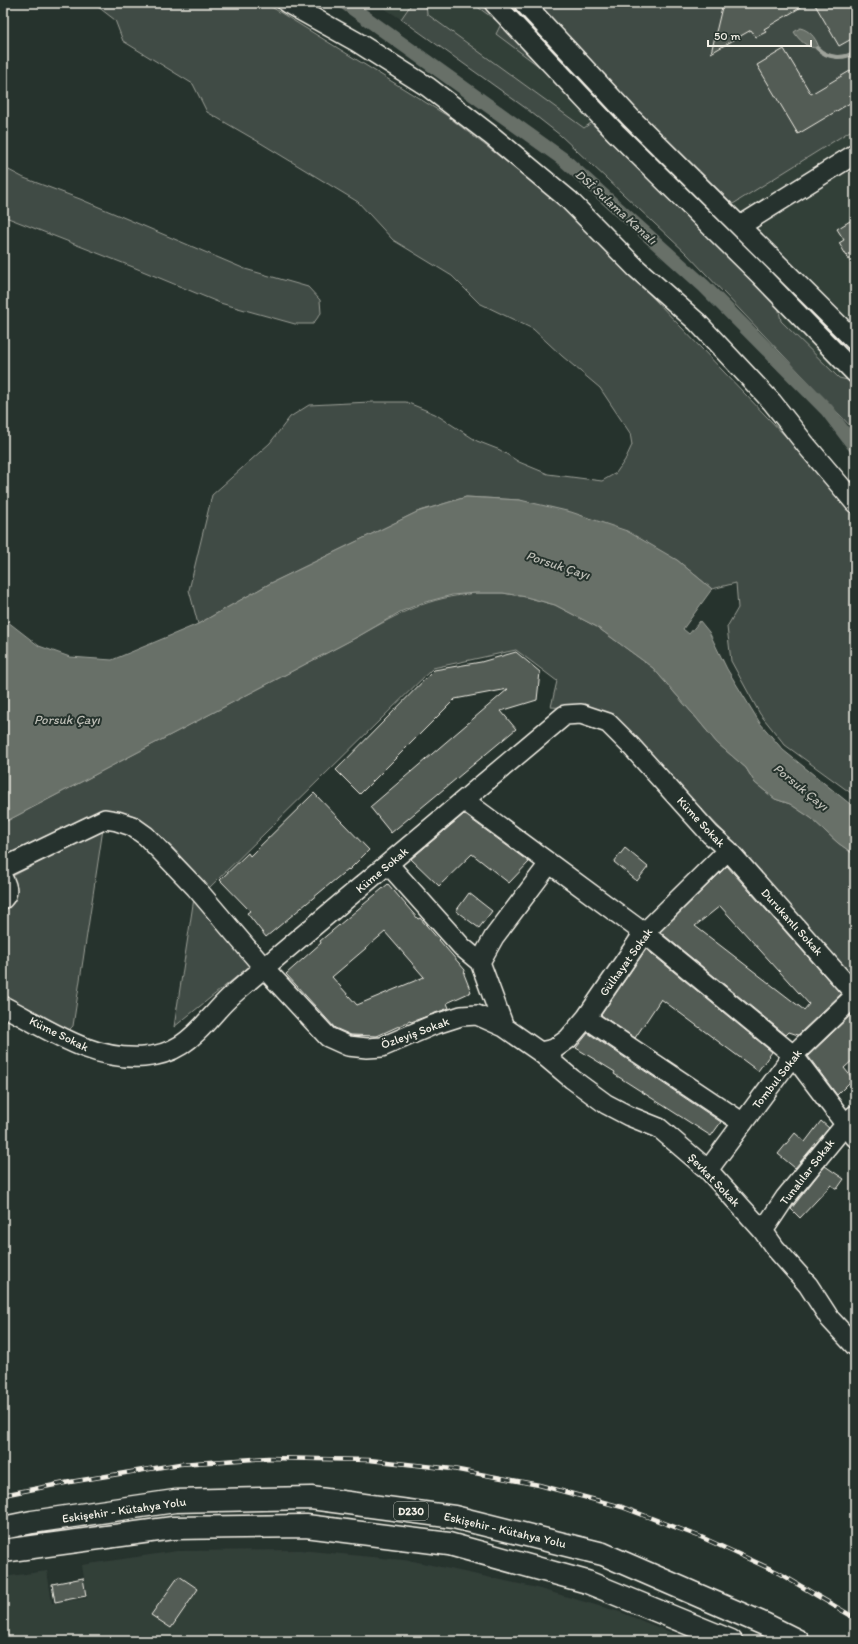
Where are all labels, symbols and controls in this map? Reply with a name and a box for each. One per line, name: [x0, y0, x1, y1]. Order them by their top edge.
scale bar: [708, 22, 811, 48]
text: 50 m: [714, 29, 740, 43]
water label: DSİ Sulama Kanalı: [572, 167, 660, 248]
water label: Porsuk Çayı: [524, 548, 592, 583]
water label: Porsuk Çayı: [34, 712, 101, 727]
water label: Porsuk Çayı: [771, 760, 832, 814]
street label: Küme Sokak: [674, 794, 729, 851]
street label: Küme Sokak: [353, 844, 412, 896]
street label: Durukanlı Sokak: [758, 886, 826, 958]
street label: Gülhayat Sokak: [597, 925, 656, 999]
street label: Küme Sokak: [27, 1014, 92, 1055]
street label: Özleyiş Sokak: [379, 1014, 451, 1052]
street label: Tombul Sokak: [749, 1046, 805, 1112]
street label: Tunalılar Sokak: [777, 1136, 838, 1208]
street label: Şevkat Sokak: [685, 1150, 743, 1210]
street label: Eskişehir - Kütahya Yolu: [61, 1494, 187, 1526]
road number: D230: [394, 1502, 428, 1520]
street label: Eskişehir - Kütahya Yolu: [442, 1509, 568, 1551]

